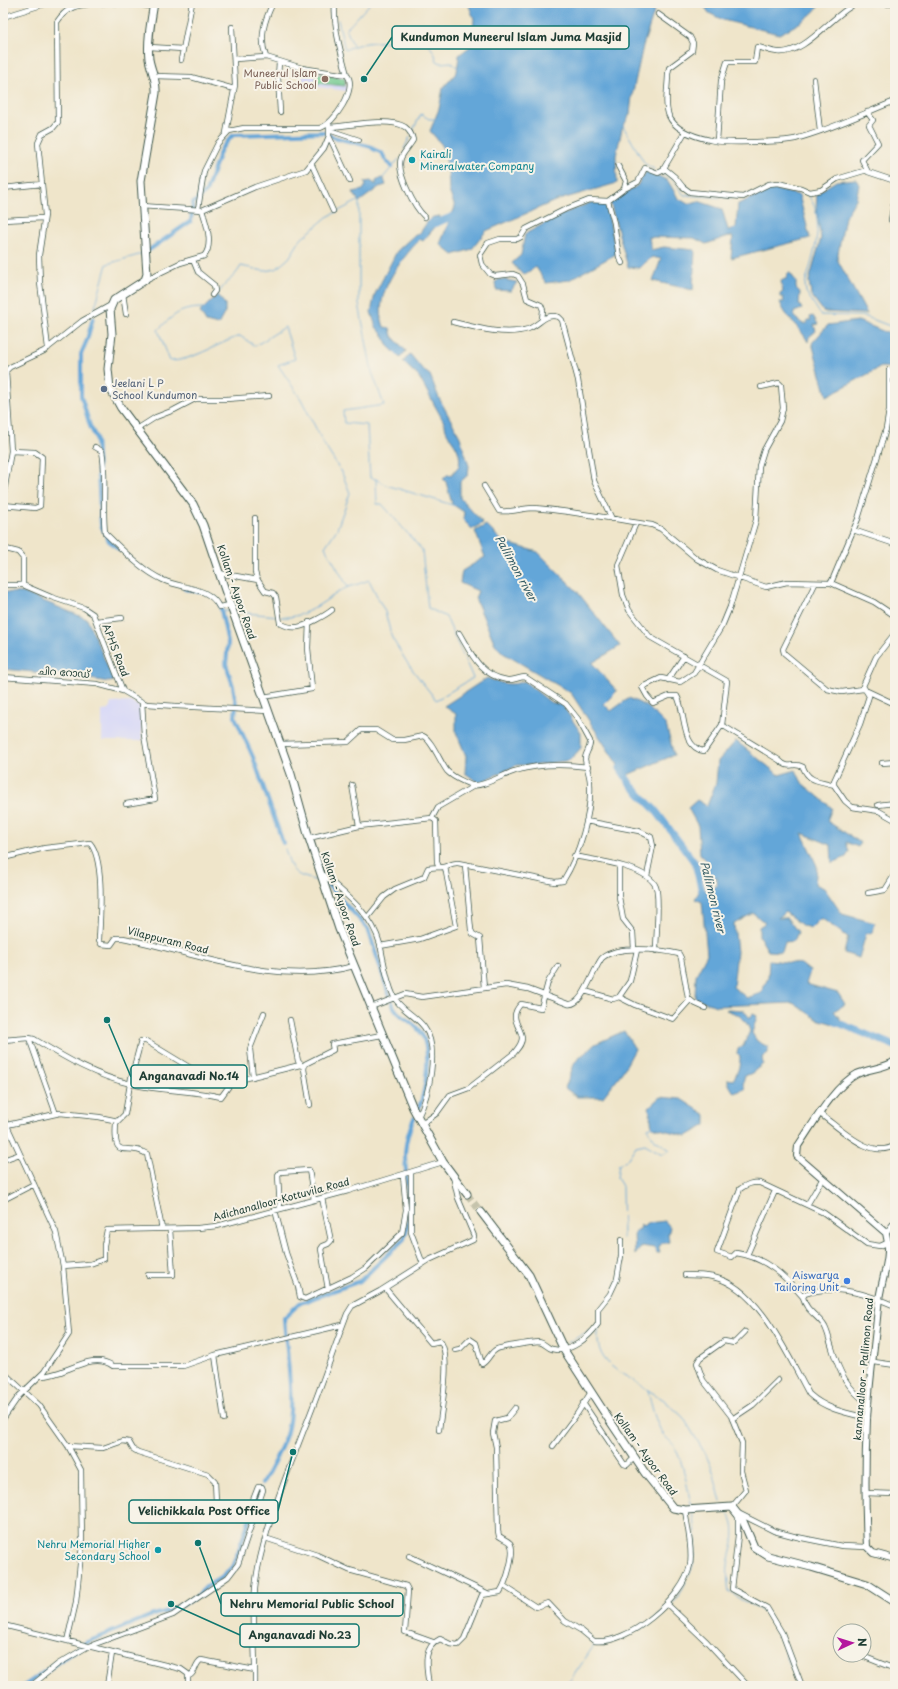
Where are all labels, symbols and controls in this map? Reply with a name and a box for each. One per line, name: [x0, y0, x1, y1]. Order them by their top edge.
callout: Kundumon Muneerul Islam Juma Masjid: [392, 26, 629, 49]
text: Kundumon Muneerul Islam Juma Masjid: [401, 28, 622, 45]
place label: Muneerul Islam Public School: [243, 65, 317, 92]
marker: Muneerul Islam Public School: [320, 74, 330, 84]
place label: Kairali Mineralwater Company: [420, 146, 535, 173]
marker: Kairali Mineralwater Company: [407, 155, 417, 165]
place label: Jeelani L P School Kundumon: [112, 375, 197, 402]
marker: Jeelani L P School Kundumon: [99, 384, 109, 394]
water label: Pallimon river: [491, 532, 543, 606]
street label: Kollam - Ayoor Road: [214, 542, 261, 641]
street label: APHS Road: [99, 621, 134, 679]
street label: ചിറ റോഡ്: [38, 662, 91, 681]
street label: Kollam - Ayoor Road: [318, 849, 365, 948]
water label: Pallimon river: [696, 859, 731, 936]
street label: Vilappuram Road: [126, 922, 210, 957]
callout: Anganavadi No.14: [131, 1065, 247, 1088]
text: Anganavadi No.14: [139, 1067, 240, 1084]
street label: Adichanalloor-Kottuvila Road: [211, 1173, 351, 1224]
place label: Aiswarya Tailoring Unit: [774, 1267, 840, 1294]
marker: Aiswarya Tailoring Unit: [842, 1276, 852, 1286]
street label: kannanalloor - Pallimon Road: [849, 1297, 876, 1441]
street label: Kollam - Ayoor Road: [611, 1409, 682, 1498]
callout: Velichikkala Post Office: [129, 1500, 278, 1523]
text: Velichikkala Post Office: [138, 1502, 270, 1519]
place label: Nehru Memorial Higher Secondary School: [37, 1536, 150, 1564]
marker: Nehru Memorial Higher Secondary School: [153, 1545, 163, 1555]
callout: Nehru Memorial Public School: [221, 1593, 403, 1616]
text: Nehru Memorial Public School: [230, 1595, 394, 1612]
north arrow: [832, 1623, 872, 1663]
callout: Anganavadi No.23: [240, 1624, 359, 1647]
text: Anganavadi No.23: [249, 1626, 352, 1643]
text: N: [854, 1637, 871, 1647]

